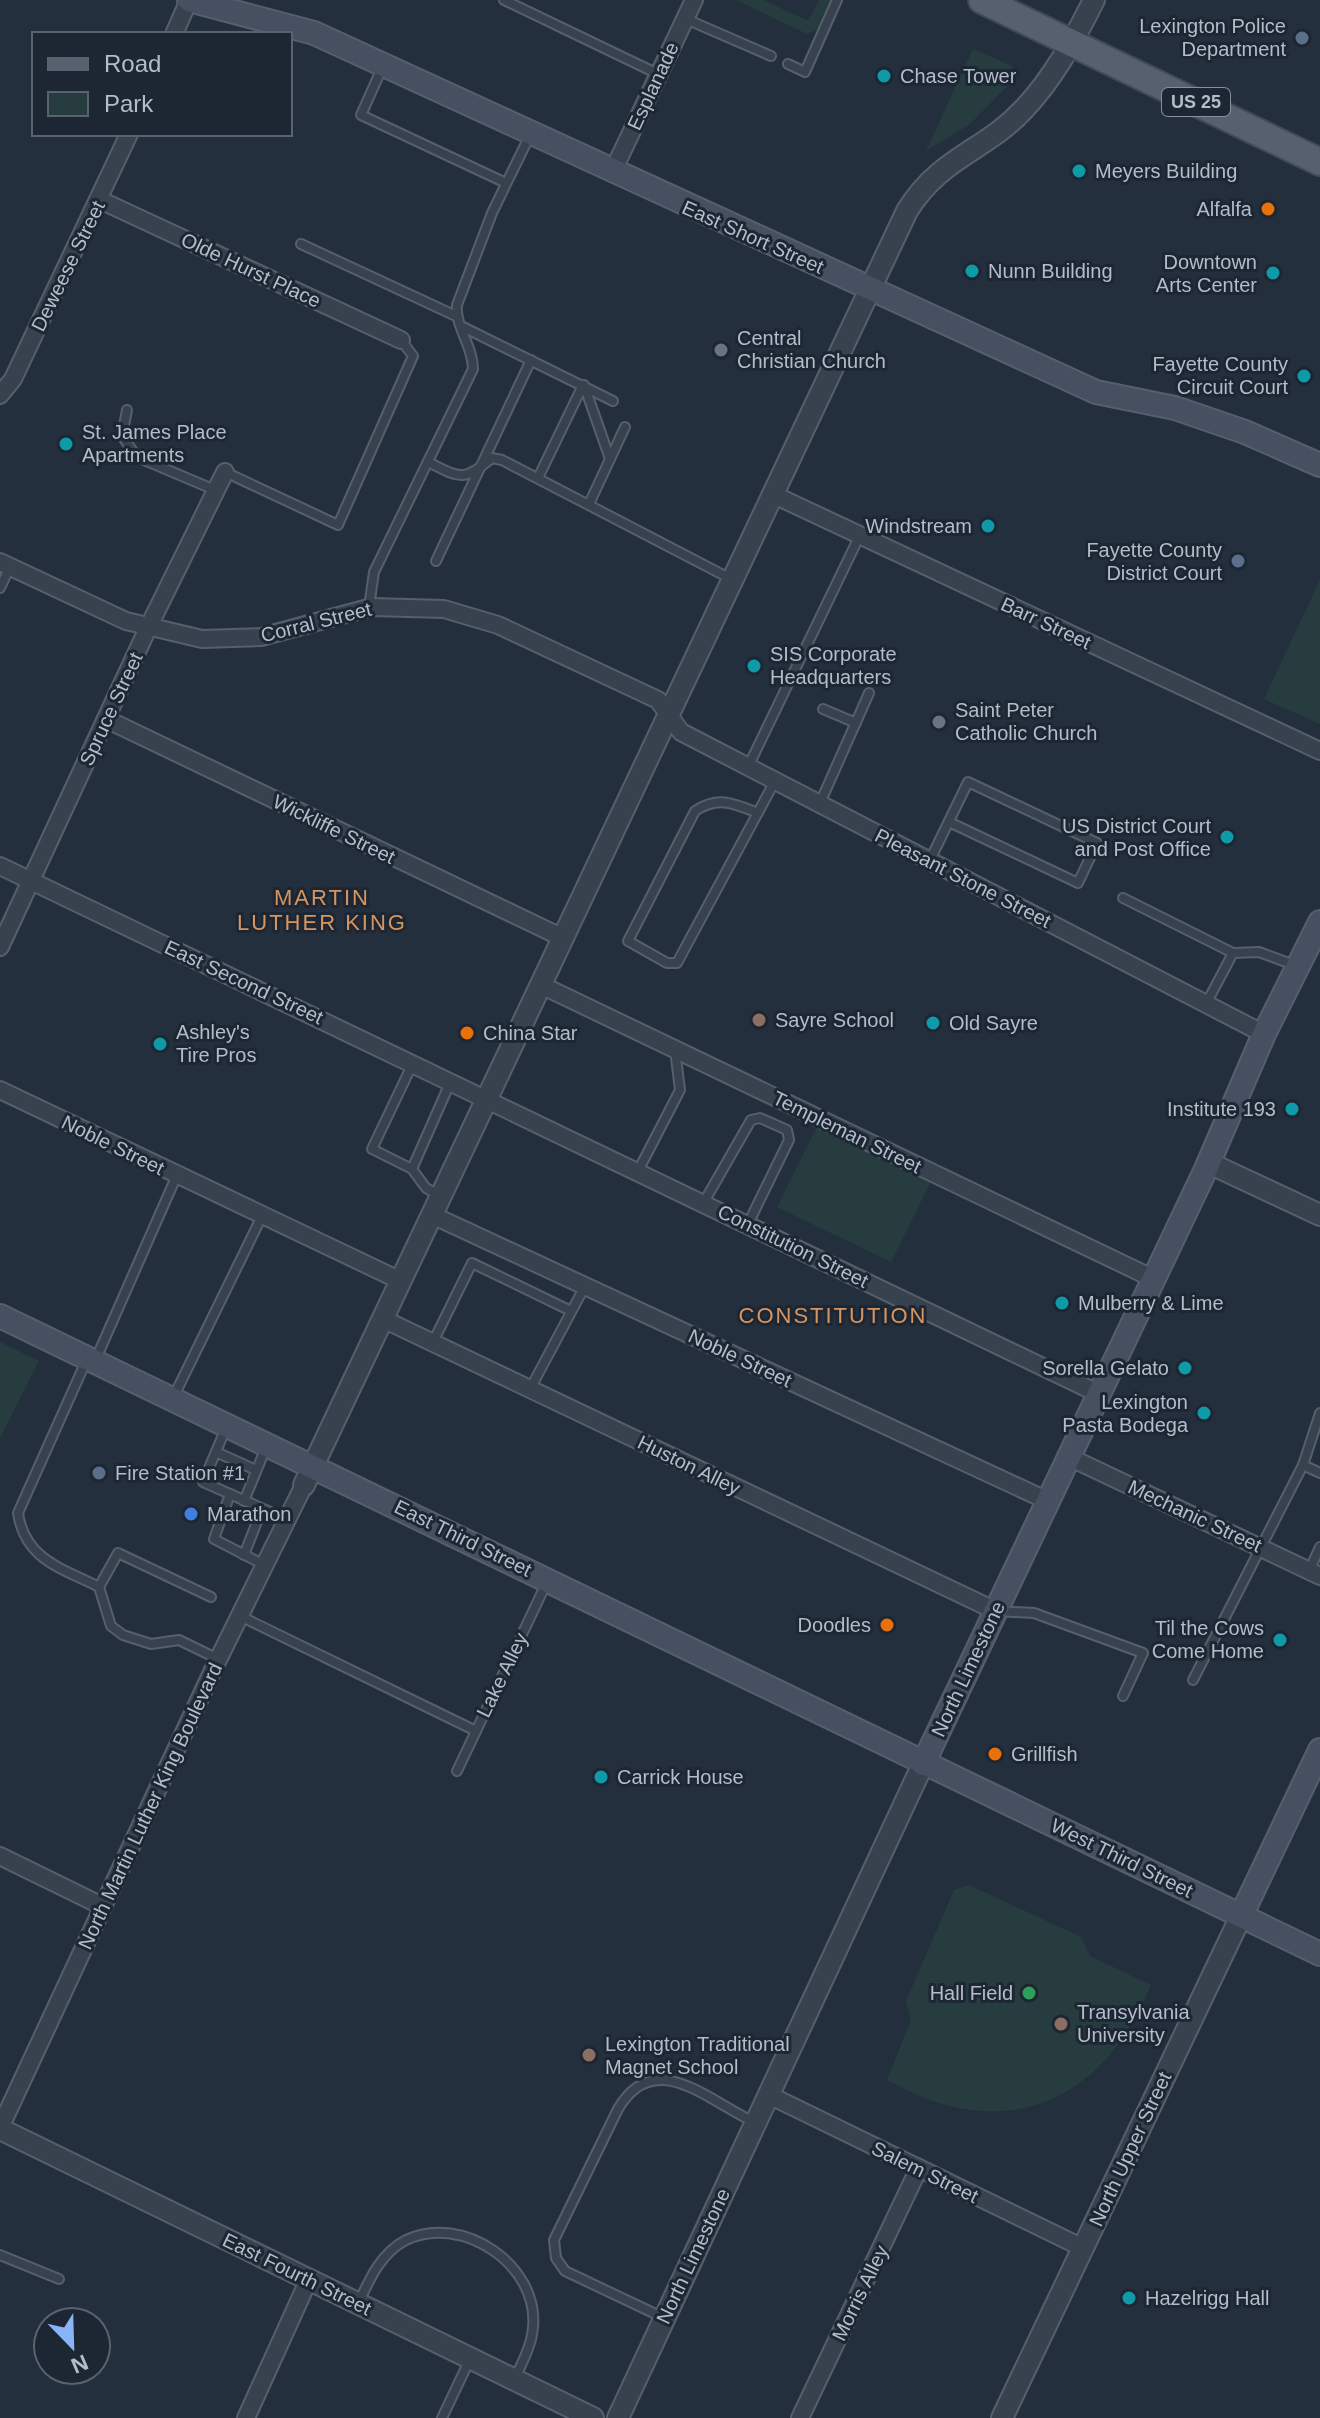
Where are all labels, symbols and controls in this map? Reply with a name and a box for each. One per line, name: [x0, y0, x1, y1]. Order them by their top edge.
place label: Lexington Police Department: [1139, 15, 1286, 60]
marker: Lexington Police Department: [1293, 29, 1311, 47]
legend: [32, 32, 292, 136]
street label: Esplanade: [623, 39, 683, 133]
text: Road: [104, 50, 161, 77]
place label: Chase Tower: [900, 65, 1017, 87]
marker: Chase Tower: [875, 67, 893, 85]
road number: US 25: [1162, 88, 1230, 116]
text: Park: [104, 90, 154, 117]
place label: Meyers Building: [1095, 160, 1237, 182]
marker: Meyers Building: [1070, 162, 1088, 180]
street label: East Short Street: [679, 196, 827, 278]
street label: Deweese Street: [27, 197, 109, 335]
place label: Alfalfa: [1196, 198, 1253, 220]
marker: Alfalfa: [1259, 200, 1277, 218]
street label: Olde Hurst Place: [178, 228, 324, 312]
place label: Downtown Arts Center: [1156, 251, 1257, 296]
place label: Nunn Building: [988, 260, 1113, 282]
marker: Nunn Building: [963, 262, 981, 280]
marker: Downtown Arts Center: [1264, 264, 1282, 282]
place label: Central Christian Church: [737, 327, 886, 372]
marker: Central Christian Church: [712, 341, 730, 359]
place label: Fayette County Circuit Court: [1152, 353, 1288, 398]
marker: Fayette County Circuit Court: [1295, 367, 1313, 385]
place label: St. James Place Apartments: [82, 421, 227, 466]
marker: St. James Place Apartments: [57, 435, 75, 453]
place label: Windstream: [865, 515, 972, 537]
marker: Windstream: [979, 517, 997, 535]
place label: Fayette County District Court: [1086, 539, 1222, 584]
marker: Fayette County District Court: [1229, 552, 1247, 570]
street label: Barr Street: [998, 593, 1095, 654]
street label: Corral Street: [258, 598, 374, 646]
place label: SIS Corporate Headquarters: [770, 643, 897, 688]
street label: Spruce Street: [75, 649, 147, 769]
marker: SIS Corporate Headquarters: [745, 657, 763, 675]
place label: Saint Peter Catholic Church: [955, 699, 1097, 744]
marker: Saint Peter Catholic Church: [930, 713, 948, 731]
street label: Wickliffe Street: [269, 790, 399, 868]
place label: US District Court and Post Office: [1062, 815, 1211, 860]
street label: Pleasant Stone Street: [871, 824, 1055, 932]
marker: US District Court and Post Office: [1218, 828, 1236, 846]
district label: MARTIN LUTHER KING: [237, 885, 407, 935]
street label: East Second Street: [161, 936, 327, 1029]
place label: Sayre School: [775, 1009, 894, 1031]
marker: Sayre School: [750, 1011, 768, 1029]
place label: Old Sayre: [949, 1012, 1038, 1034]
marker: Old Sayre: [924, 1014, 942, 1032]
place label: Ashley's Tire Pros: [176, 1021, 256, 1066]
place label: China Star: [483, 1022, 578, 1044]
marker: China Star: [458, 1024, 476, 1042]
marker: Ashley's Tire Pros: [151, 1035, 169, 1053]
street label: Templeman Street: [769, 1087, 925, 1178]
place label: Institute 193: [1167, 1098, 1276, 1120]
marker: Institute 193: [1283, 1100, 1301, 1118]
street label: Noble Street: [58, 1111, 168, 1179]
street label: Constitution Street: [714, 1200, 872, 1292]
place label: Mulberry & Lime: [1078, 1292, 1224, 1314]
marker: Mulberry & Lime: [1053, 1294, 1071, 1312]
district label: CONSTITUTION: [739, 1303, 928, 1328]
street label: Noble Street: [685, 1325, 795, 1392]
place label: Sorella Gelato: [1042, 1357, 1169, 1379]
marker: Sorella Gelato: [1176, 1359, 1194, 1377]
place label: Lexington Pasta Bodega: [1062, 1391, 1189, 1436]
marker: Lexington Pasta Bodega: [1195, 1404, 1213, 1422]
street label: Huston Alley: [634, 1431, 744, 1499]
place label: Fire Station #1: [115, 1462, 245, 1484]
marker: Fire Station #1: [90, 1464, 108, 1482]
street label: Mechanic Street: [1125, 1475, 1266, 1557]
street label: East Third Street: [391, 1495, 535, 1581]
place label: Marathon: [207, 1503, 292, 1525]
marker: Marathon: [182, 1505, 200, 1523]
street label: North Limestone: [927, 1598, 1009, 1740]
place label: Doodles: [798, 1614, 871, 1636]
marker: Doodles: [878, 1616, 896, 1634]
place label: Til the Cows Come Home: [1152, 1617, 1264, 1662]
street label: Lake Alley: [472, 1629, 532, 1721]
marker: Til the Cows Come Home: [1271, 1631, 1289, 1649]
street label: North Martin Luther King Boulevard: [74, 1659, 226, 1953]
place label: Grillfish: [1011, 1743, 1078, 1765]
marker: Grillfish: [986, 1745, 1004, 1763]
place label: Carrick House: [617, 1766, 744, 1788]
marker: Carrick House: [592, 1768, 610, 1786]
street label: West Third Street: [1048, 1814, 1197, 1902]
place label: Hall Field: [930, 1982, 1013, 2004]
marker: Hall Field: [1020, 1984, 1038, 2002]
place label: Transylvania University: [1077, 2001, 1191, 2046]
marker: Transylvania University: [1052, 2015, 1070, 2033]
place label: Lexington Traditional Magnet School: [605, 2033, 790, 2078]
marker: Lexington Traditional Magnet School: [580, 2046, 598, 2064]
street label: North Upper Street: [1085, 2068, 1176, 2230]
street label: Salem Street: [868, 2137, 982, 2207]
street label: North Limestone: [652, 2185, 734, 2327]
street label: East Fourth Street: [219, 2229, 375, 2320]
street label: Morris Alley: [827, 2242, 893, 2344]
place label: Hazelrigg Hall: [1145, 2287, 1270, 2309]
marker: Hazelrigg Hall: [1120, 2289, 1138, 2307]
north arrow: [32, 2306, 112, 2386]
text: N: [67, 2349, 92, 2379]

